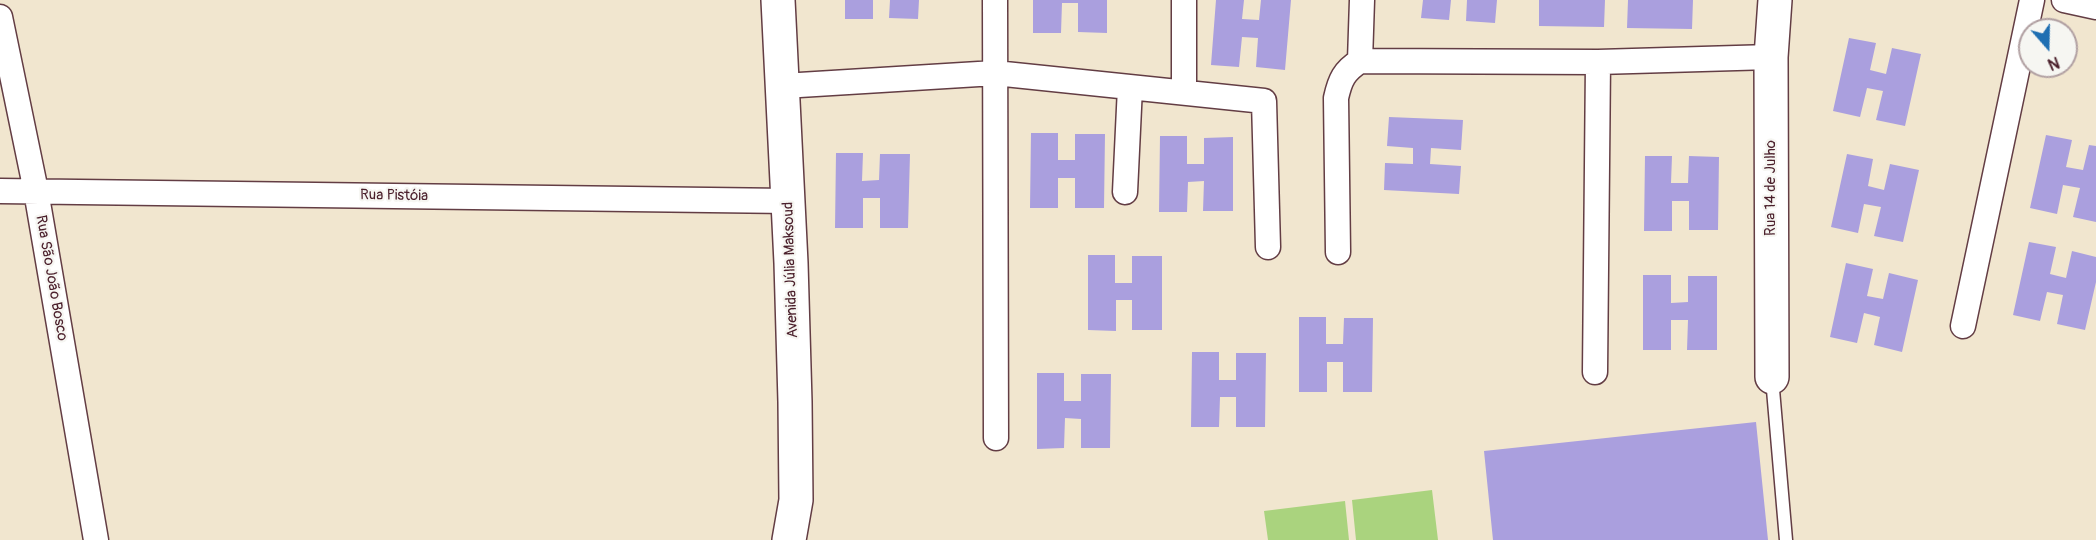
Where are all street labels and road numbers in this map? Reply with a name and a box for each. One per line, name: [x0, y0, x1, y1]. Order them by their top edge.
street label: Rua 14 de Julho: [1762, 140, 1780, 236]
street label: Rua Pistóia: [360, 186, 428, 206]
street label: Avenida Júlia Maksoud: [780, 201, 802, 339]
street label: Rua São João Bosco: [31, 214, 71, 342]

